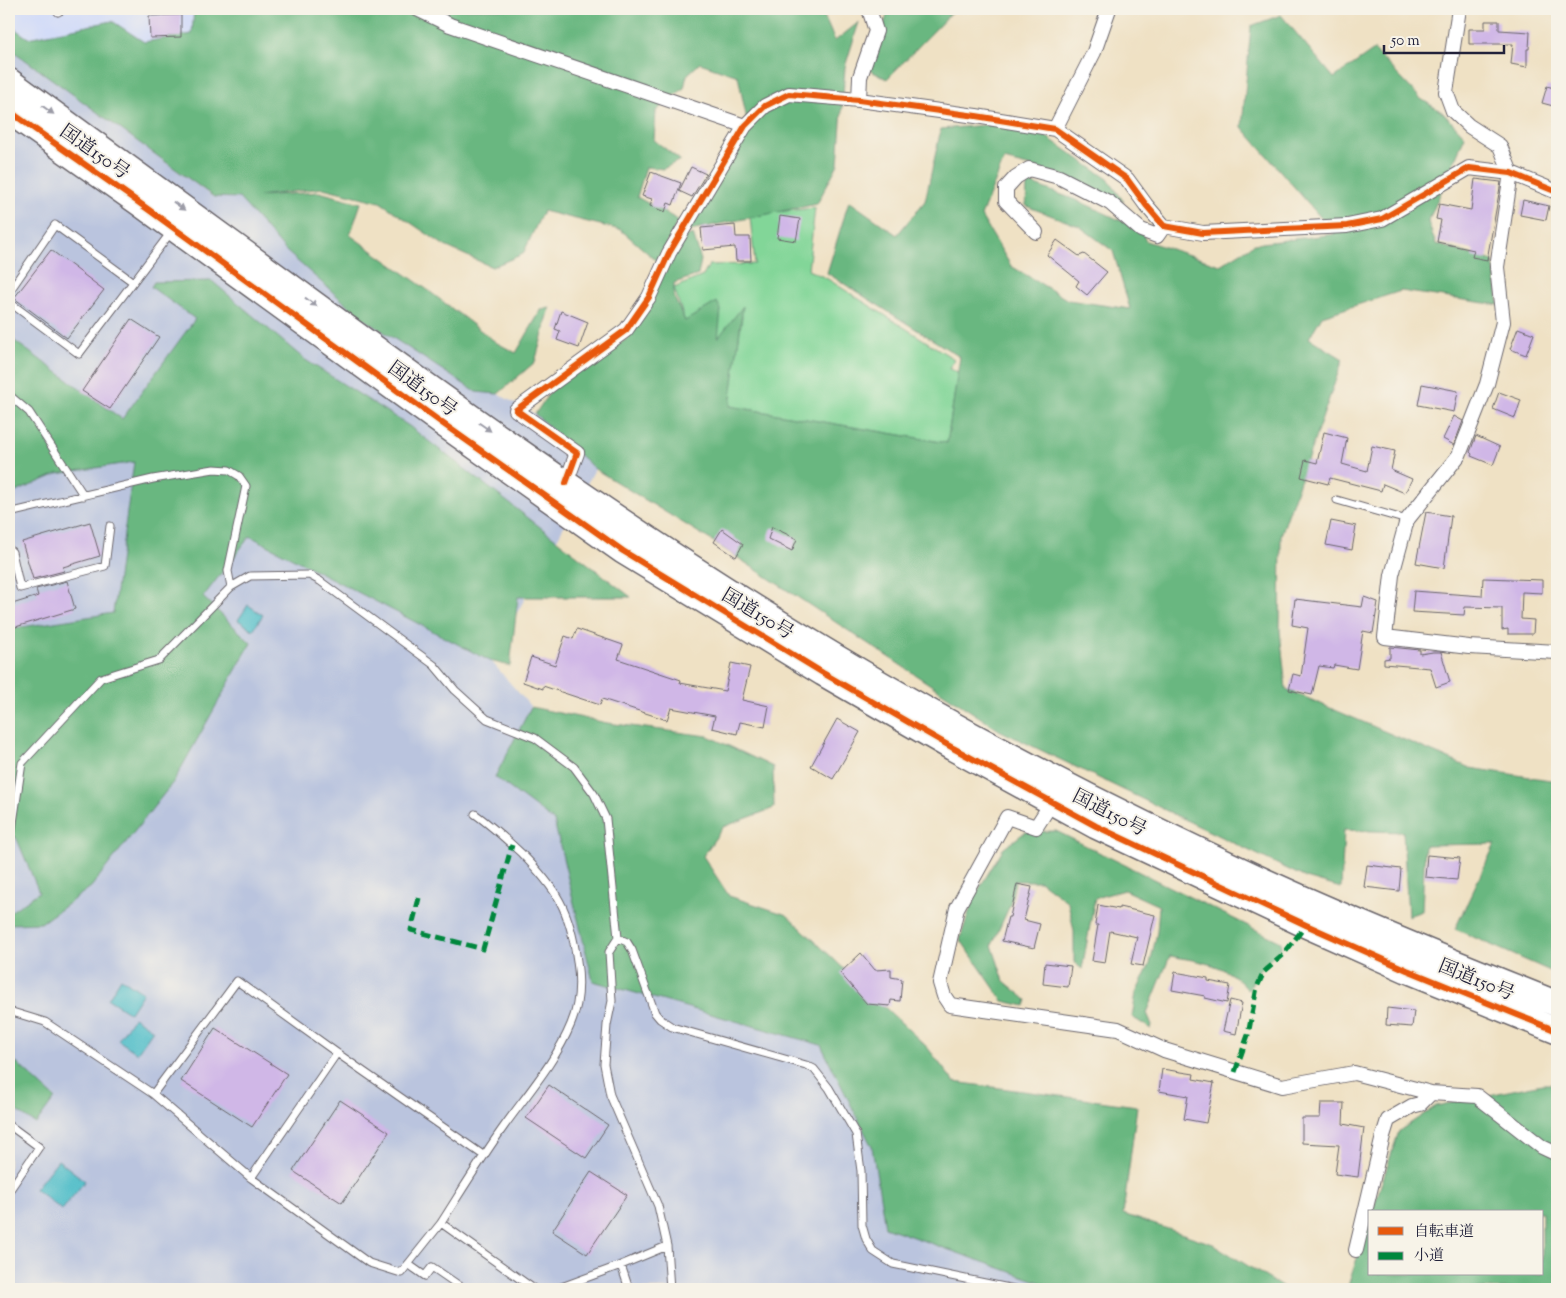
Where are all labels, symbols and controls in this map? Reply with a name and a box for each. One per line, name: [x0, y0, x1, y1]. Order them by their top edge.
scale bar: [1384, 22, 1504, 54]
text: 50 m: [1390, 31, 1420, 52]
one-way arrow: [41, 105, 55, 115]
street label: 国道150号: [53, 119, 135, 187]
one-way arrow: [172, 201, 186, 211]
one-way arrow: [304, 296, 317, 307]
street label: 国道150号: [382, 356, 462, 424]
one-way arrow: [478, 422, 492, 432]
street label: 国道150号: [716, 583, 798, 647]
street label: 国道150号: [1067, 784, 1151, 844]
street label: 国道150号: [1434, 953, 1518, 1009]
legend: [1368, 1210, 1544, 1276]
text: 自転車道: [1414, 1222, 1474, 1243]
text: 小道: [1414, 1246, 1444, 1267]

